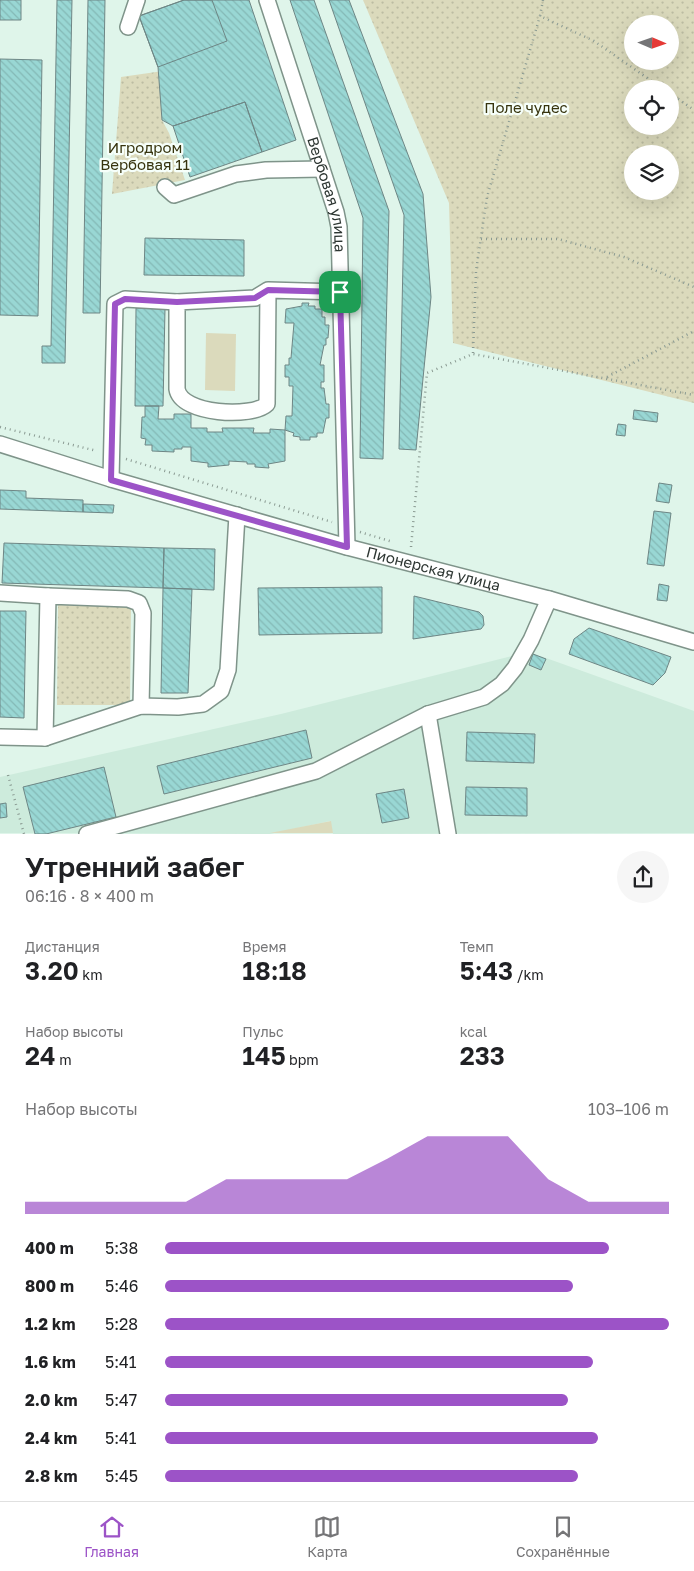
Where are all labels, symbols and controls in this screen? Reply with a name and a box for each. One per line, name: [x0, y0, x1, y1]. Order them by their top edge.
north arrow: [624, 15, 679, 70]
map controls: [624, 15, 679, 200]
button: locate: [624, 80, 679, 135]
park label: Поле чудес: [484, 98, 568, 116]
street label: Вербовая улица: [304, 134, 350, 253]
park label: Игродром Вербовая 11: [100, 138, 190, 173]
button: layers: [624, 145, 679, 200]
pin: [319, 271, 361, 313]
icon: arrive: [326, 278, 354, 306]
street label: Пионерская улица: [364, 542, 503, 594]
text: Утренний забег: [25, 850, 244, 883]
button: share: [617, 851, 669, 903]
text: 06:16 · 8 × 400 m: [25, 886, 154, 906]
text: Дистанция: [25, 938, 100, 955]
text: Время: [242, 938, 287, 955]
text: Темп: [460, 938, 494, 955]
text: 3.20: [25, 955, 79, 986]
text: 18:18: [242, 955, 307, 986]
text: 5:43: [460, 955, 513, 986]
text: km: [79, 966, 103, 983]
text: /km: [513, 966, 544, 983]
text: Набор высоты: [25, 1023, 124, 1040]
text: Пульс: [242, 1023, 284, 1040]
text: kcal: [460, 1023, 487, 1040]
text: 24: [25, 1040, 56, 1071]
text: 145: [242, 1040, 286, 1071]
text: 233: [460, 1040, 505, 1071]
text: m: [56, 1051, 72, 1068]
text: bpm: [286, 1051, 319, 1068]
text: Набор высоты: [25, 1099, 138, 1119]
text: 103–106 m: [588, 1099, 669, 1119]
text: 400 m: [25, 1238, 74, 1258]
text: 5:38: [105, 1238, 138, 1258]
text: 800 m: [25, 1276, 74, 1296]
text: 5:46: [105, 1276, 139, 1296]
text: 1.2 km: [25, 1314, 75, 1334]
text: 5:28: [105, 1314, 138, 1334]
text: 1.6 km: [25, 1352, 76, 1372]
text: 5:41: [105, 1352, 137, 1372]
text: 2.0 km: [25, 1390, 78, 1410]
text: 5:47: [105, 1390, 137, 1410]
text: 2.4 km: [25, 1428, 77, 1448]
text: 5:41: [105, 1428, 137, 1448]
text: 2.8 km: [25, 1466, 77, 1486]
text: 5:45: [105, 1466, 138, 1486]
tab: Главная: [84, 1513, 139, 1560]
tab: Карта: [307, 1513, 348, 1560]
tab: Сохранённые: [516, 1513, 610, 1560]

